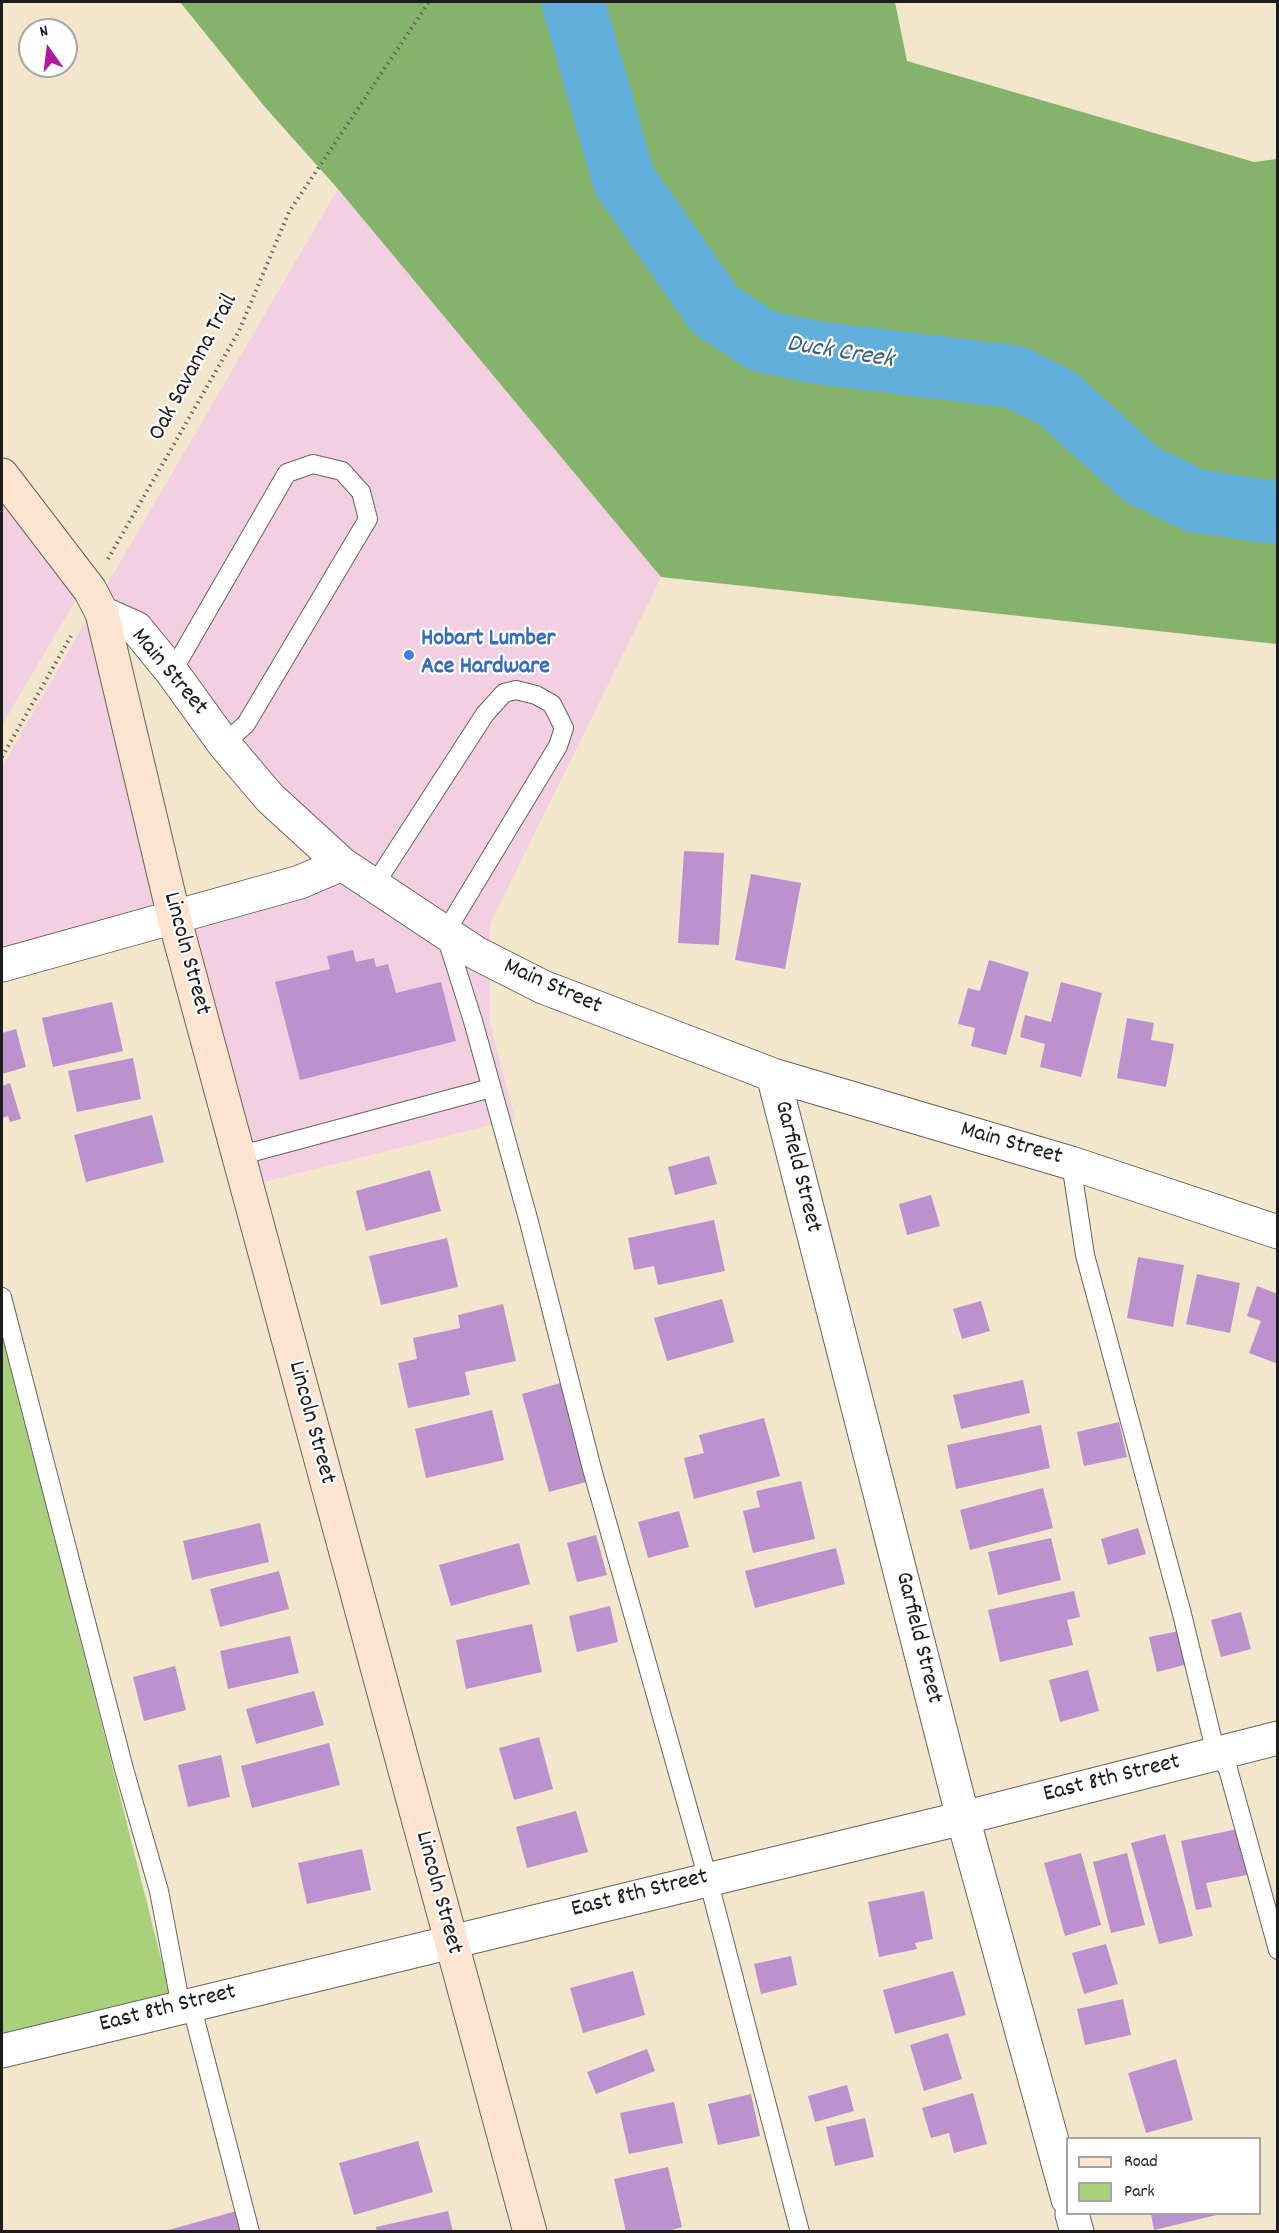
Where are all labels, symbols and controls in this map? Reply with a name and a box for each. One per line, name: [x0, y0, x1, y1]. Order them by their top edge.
north arrow: [18, 18, 78, 78]
text: N: [37, 20, 51, 44]
street label: Oak Savanna Trail: [144, 290, 246, 446]
water label: Duck Creek: [784, 330, 896, 378]
street label: Main Street: [123, 624, 213, 722]
place label: Hobart Lumber Ace Hardware: [421, 627, 555, 683]
marker: Hobart Lumber Ace Hardware: [402, 648, 416, 662]
street label: Lincoln Street: [155, 889, 215, 1019]
street label: Main Street: [498, 954, 606, 1022]
street label: Garfield Street: [766, 1098, 826, 1236]
street label: Main Street: [957, 1117, 1065, 1173]
street label: Lincoln Street: [280, 1358, 340, 1488]
street label: Garfield Street: [887, 1569, 947, 1707]
street label: East 8th Street: [1041, 1749, 1183, 1811]
street label: Lincoln Street: [407, 1828, 467, 1958]
street label: East 8th Street: [569, 1864, 711, 1926]
street label: East 8th Street: [97, 1979, 239, 2041]
legend: [1066, 2137, 1261, 2215]
text: Road: [1124, 2150, 1158, 2175]
text: Park: [1124, 2180, 1155, 2205]

